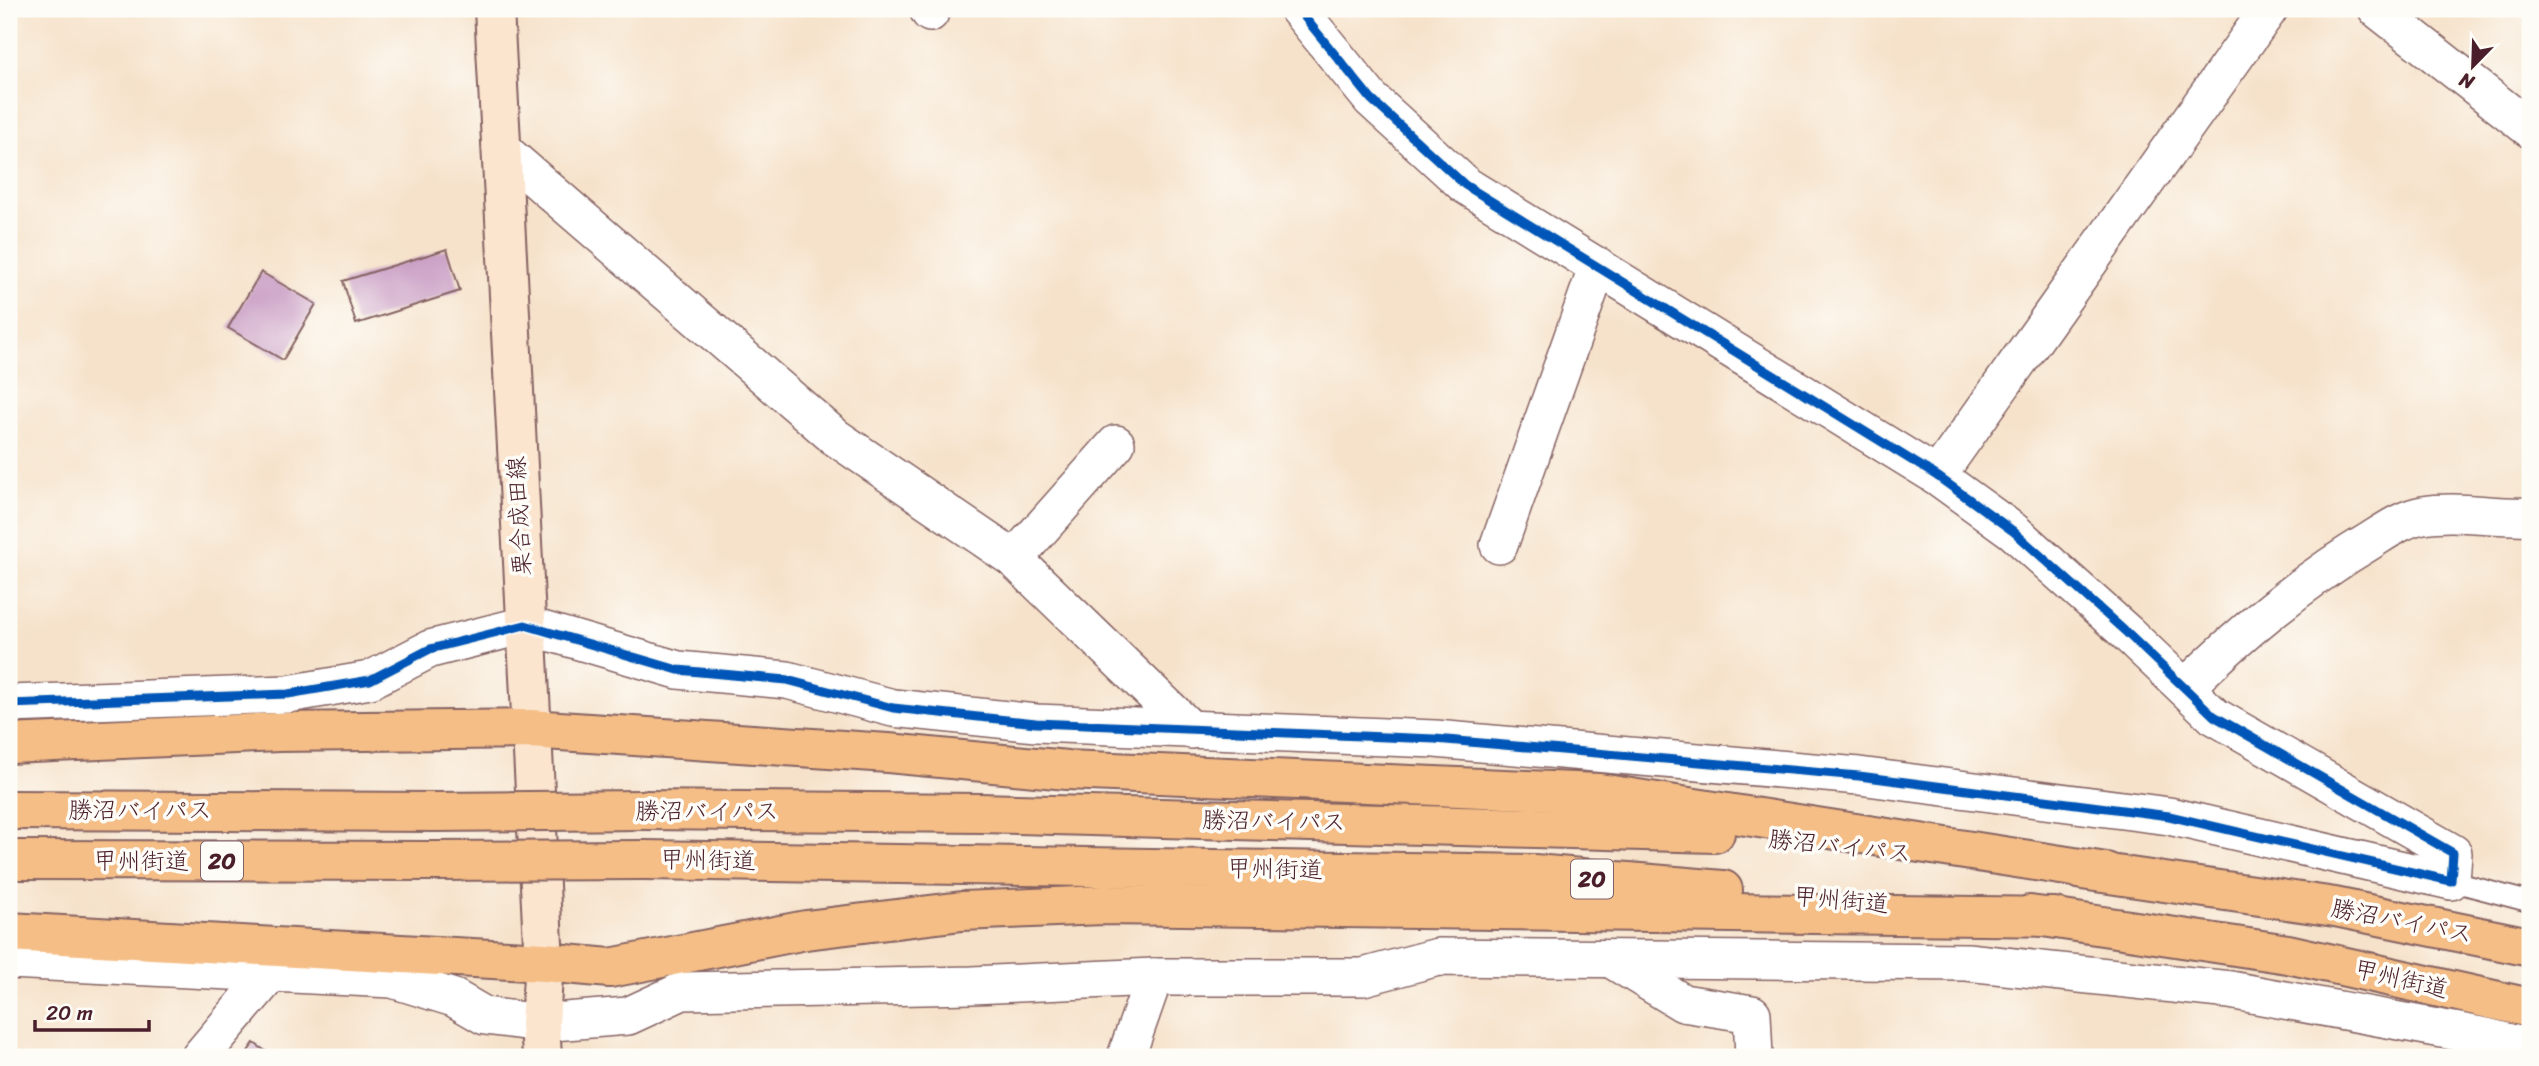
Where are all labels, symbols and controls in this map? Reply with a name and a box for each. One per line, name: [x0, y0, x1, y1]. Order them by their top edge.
north arrow: [2438, 32, 2508, 102]
text: N: [2453, 63, 2480, 99]
street label: 栗合成田線: [495, 455, 543, 577]
street label: 勝沼バイパス: [68, 789, 212, 831]
street label: 勝沼バイパス: [635, 790, 779, 832]
street label: 勝沼バイパス: [1202, 799, 1346, 843]
street label: 勝沼バイパス: [1766, 818, 1914, 874]
street label: 甲州街道: [660, 838, 756, 882]
street label: 甲州街道: [93, 840, 189, 882]
road number: 20: [201, 842, 243, 880]
street label: 甲州街道: [1227, 847, 1323, 891]
road number: 20: [1571, 860, 1613, 898]
street label: 甲州街道: [1791, 875, 1891, 925]
street label: 勝沼バイパス: [2328, 887, 2476, 955]
street label: 甲州街道: [2350, 948, 2452, 1010]
scale bar: [35, 989, 149, 1033]
text: 20 m: [46, 994, 93, 1032]

